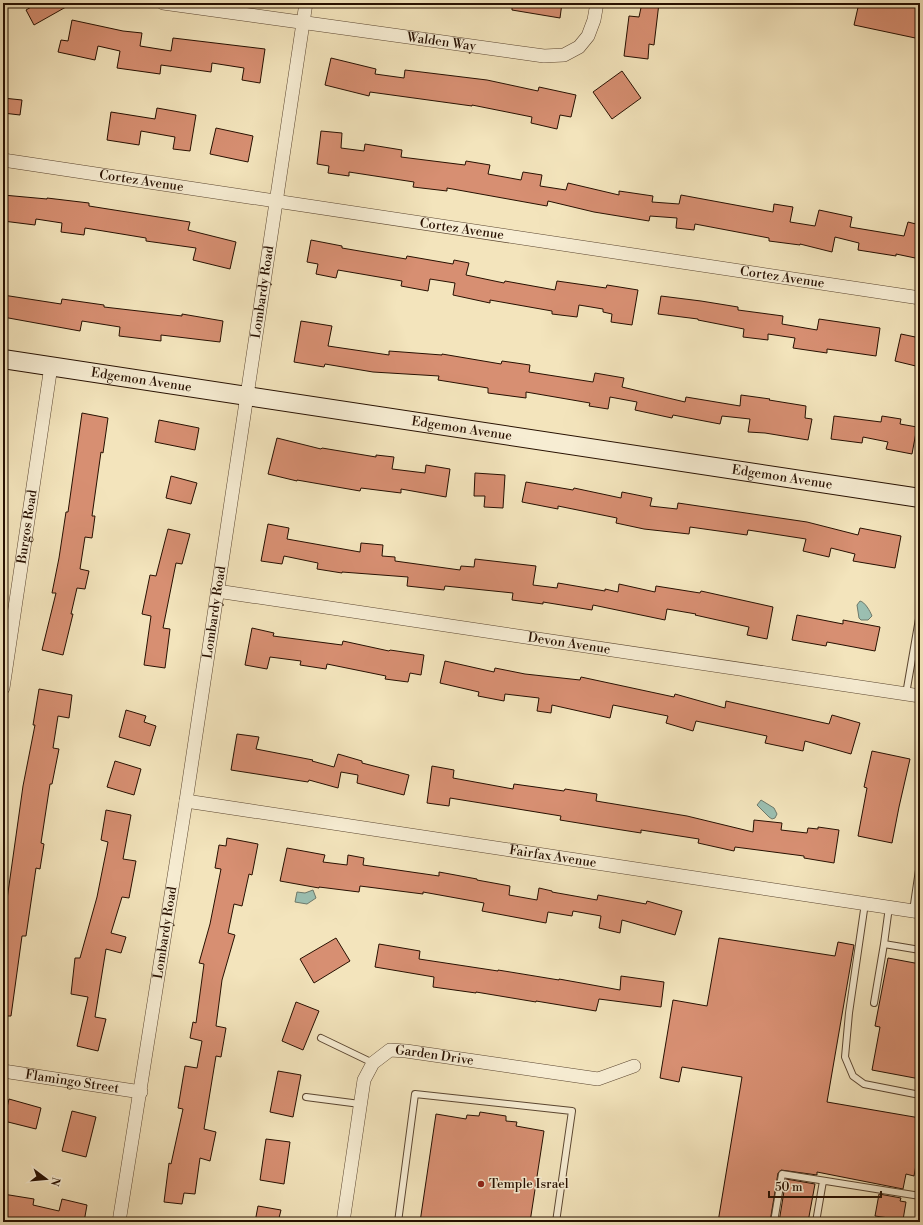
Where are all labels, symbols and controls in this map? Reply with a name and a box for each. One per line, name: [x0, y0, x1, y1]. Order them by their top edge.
street label: Walden Way: [405, 29, 478, 55]
street label: Cortez Avenue: [98, 167, 185, 195]
street label: Cortez Avenue: [419, 215, 506, 243]
street label: Lombardy Road: [248, 244, 277, 339]
street label: Cortez Avenue: [739, 263, 826, 292]
street label: Edgemon Avenue: [90, 364, 193, 396]
street label: Edgemon Avenue: [410, 413, 514, 444]
street label: Edgemon Avenue: [731, 462, 834, 493]
street label: Burgos Road: [13, 488, 41, 566]
street label: Lombardy Road: [199, 564, 229, 660]
street label: Devon Avenue: [527, 630, 612, 658]
street label: Fairfax Avenue: [508, 842, 598, 871]
street label: Lombardy Road: [150, 885, 180, 980]
street label: Garden Drive: [395, 1042, 475, 1069]
street label: Flamingo Street: [24, 1067, 121, 1097]
north arrow: [26, 1159, 66, 1199]
scale bar: [769, 1173, 881, 1199]
text: N: [47, 1175, 63, 1188]
place label: Temple Israel: [489, 1176, 569, 1192]
marker: Temple Israel: [476, 1179, 486, 1189]
text: 50 m: [775, 1180, 803, 1195]

